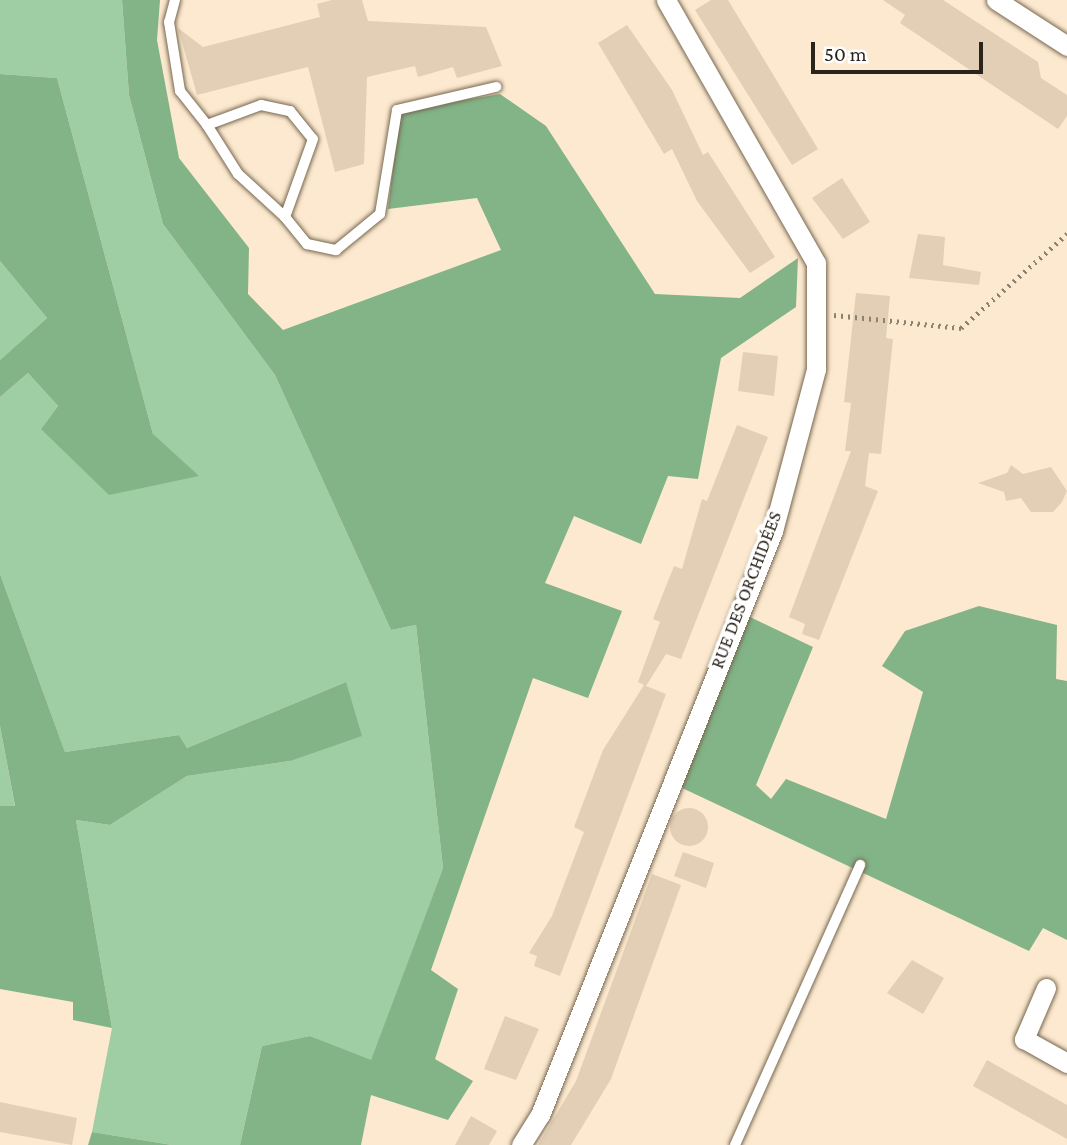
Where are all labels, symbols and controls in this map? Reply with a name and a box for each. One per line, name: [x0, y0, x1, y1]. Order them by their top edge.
scale bar: [815, 28, 986, 72]
text: 50 m: [824, 42, 867, 66]
street label: RUE DES ORCHIDÉES: [706, 508, 786, 672]

